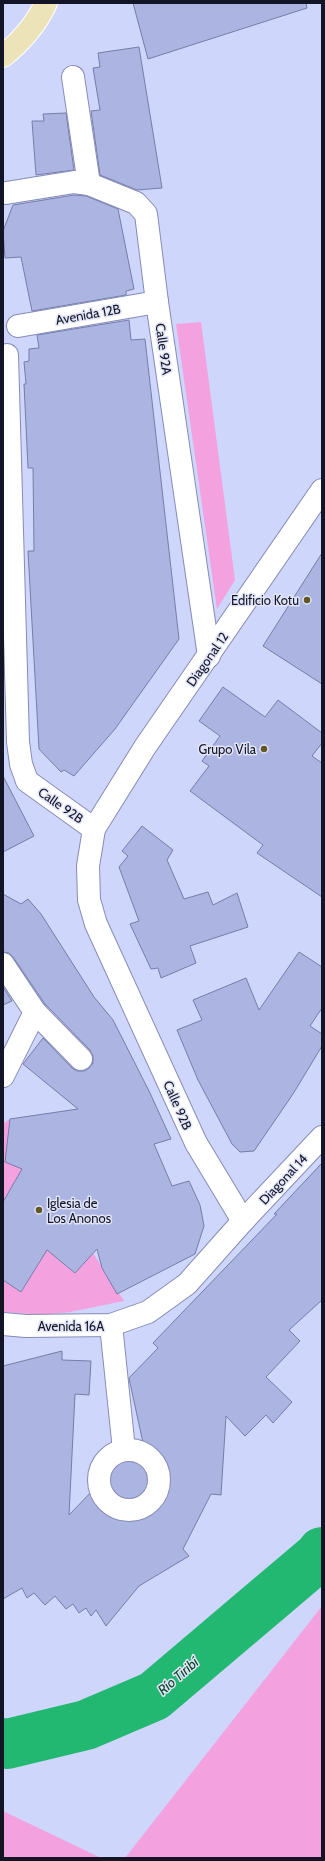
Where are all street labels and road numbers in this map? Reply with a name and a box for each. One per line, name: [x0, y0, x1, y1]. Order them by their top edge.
street label: Avenida 12B: [54, 300, 122, 328]
street label: Calle 92A: [152, 322, 176, 376]
street label: Diagonal 12: [183, 629, 232, 689]
street label: Calle 92B: [35, 784, 87, 827]
street label: Calle 92B: [160, 1078, 196, 1132]
street label: Diagonal 14: [256, 1150, 311, 1208]
street label: Avenida 16A: [38, 1318, 104, 1334]

